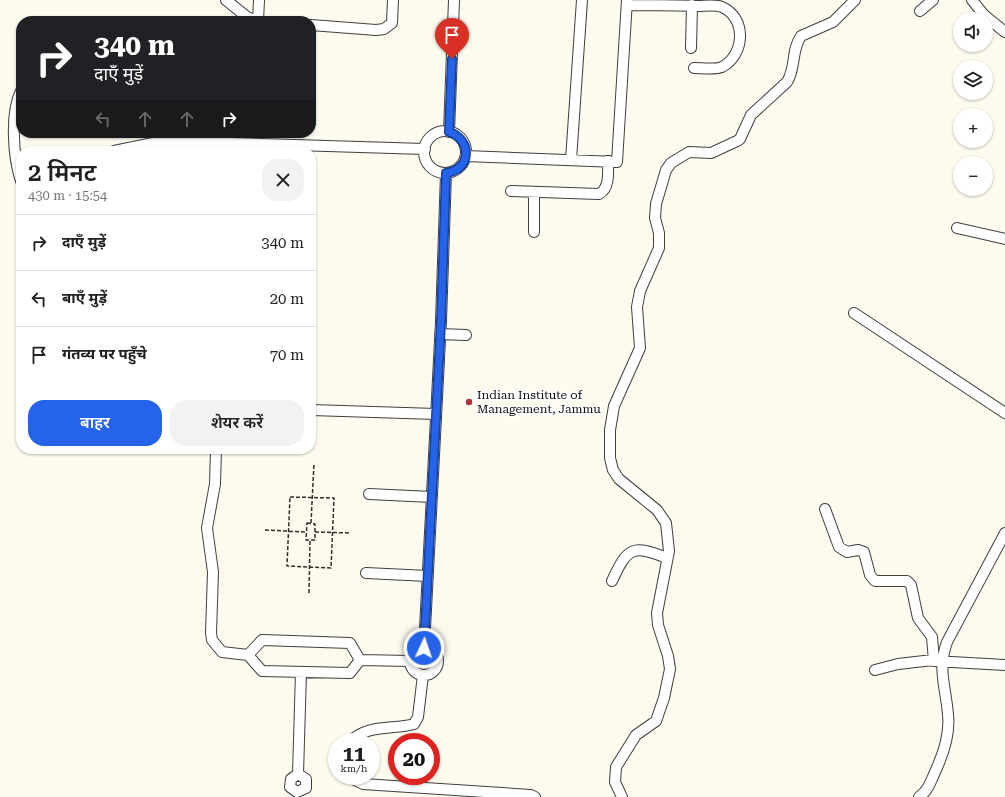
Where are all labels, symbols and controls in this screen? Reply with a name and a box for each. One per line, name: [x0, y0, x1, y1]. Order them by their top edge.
map controls: [953, 12, 993, 196]
button: sound: [953, 12, 993, 52]
pin: [435, 18, 469, 59]
icon: arrive: [441, 24, 463, 46]
text: 340 m: [94, 29, 175, 62]
icon: right: [28, 32, 80, 84]
button: layers: [953, 60, 993, 100]
text: दाएँ मुड़ें: [94, 63, 143, 84]
icon: left: [92, 108, 114, 130]
icon: ahead: [134, 108, 156, 130]
icon: ahead: [176, 108, 198, 130]
icon: right: [218, 108, 240, 130]
button: +: [953, 108, 993, 148]
button: −: [953, 156, 993, 196]
text: 2 मिनट: [28, 159, 96, 187]
button: close: [262, 159, 304, 201]
text: 430 m · 15:54: [28, 188, 107, 203]
icon: right: [28, 232, 50, 254]
text: दाएँ मुड़ें: [62, 233, 106, 251]
text: 340 m: [261, 234, 304, 252]
icon: left: [28, 288, 50, 310]
text: बाएँ मुड़ें: [62, 289, 107, 307]
text: 20 m: [270, 290, 304, 308]
icon: arrive: [28, 344, 50, 366]
text: गंतव्य पर पहुँचे: [62, 345, 147, 363]
text: 70 m: [270, 346, 304, 364]
place label: Indian Institute of Management, Jammu: [477, 388, 601, 416]
marker: Indian Institute of Management, Jammu: [464, 397, 474, 407]
button: बाहर: [28, 400, 162, 446]
button: शेयर करें: [170, 400, 304, 446]
position arrow: [403, 627, 445, 669]
speed limit sign: 20: [388, 733, 440, 785]
text: 11: [343, 742, 365, 766]
text: km/h: [341, 763, 367, 774]

